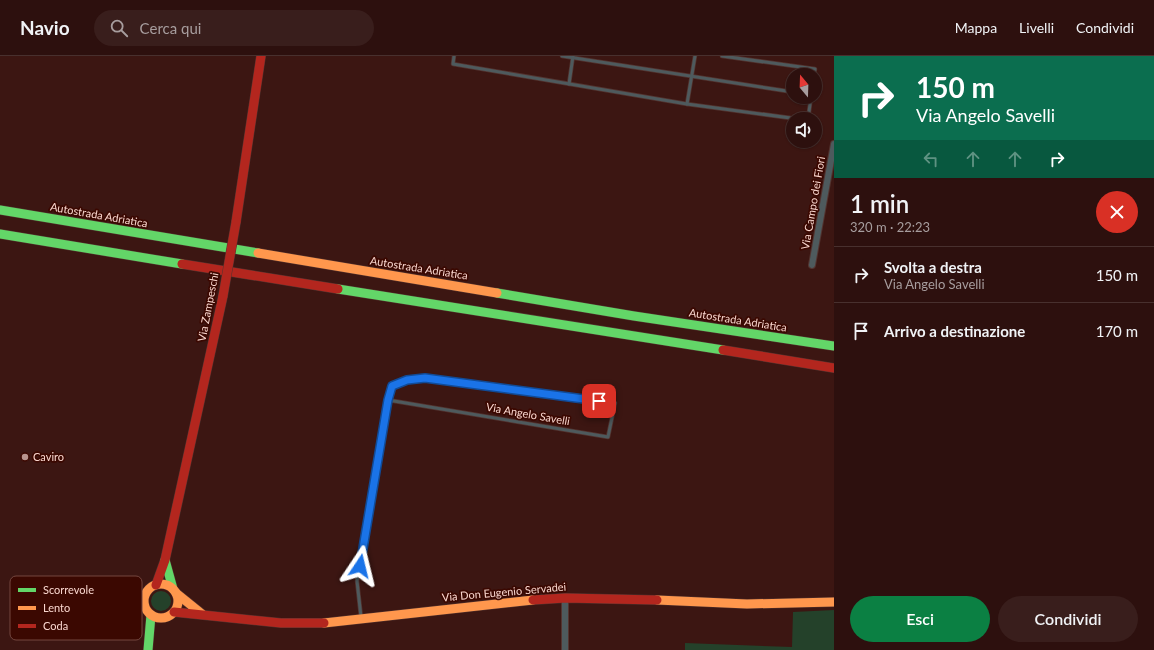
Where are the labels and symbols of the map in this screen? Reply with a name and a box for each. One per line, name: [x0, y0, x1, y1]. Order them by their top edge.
north arrow: [786, 68, 822, 104]
street label: Via Campo dei Fiori: [798, 155, 827, 251]
street label: Autostrada Adriatica: [49, 200, 149, 229]
street label: Autostrada Adriatica: [369, 253, 469, 282]
street label: Via Zampeschi: [194, 271, 221, 343]
street label: Autostrada Adriatica: [688, 305, 788, 334]
pin: [582, 384, 616, 418]
street label: Via Angelo Savelli: [485, 400, 571, 427]
place label: Caviro: [33, 450, 64, 463]
marker: Caviro: [20, 452, 30, 462]
position arrow: [339, 545, 381, 587]
legend: [10, 576, 142, 640]
street label: Via Don Eugenio Servadei: [441, 580, 567, 603]
text: Scorrevole: [43, 583, 94, 596]
text: Lento: [43, 601, 70, 614]
text: Coda: [43, 619, 68, 632]

